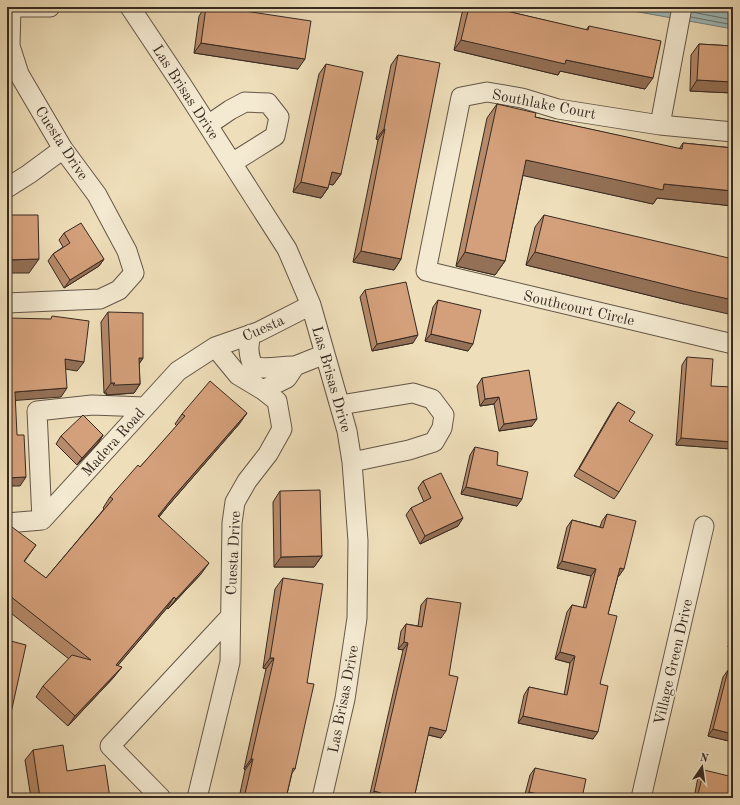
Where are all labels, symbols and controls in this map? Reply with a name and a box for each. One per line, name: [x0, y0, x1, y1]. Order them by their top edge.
street label: Las Brisas Drive: [149, 43, 221, 143]
street label: Southlake Court: [491, 88, 597, 123]
street label: Cuesta Drive: [31, 104, 90, 183]
street label: Southcourt Circle: [522, 289, 636, 330]
street label: Cuesta: [240, 313, 287, 345]
street label: Las Brisas Drive: [308, 325, 353, 434]
street label: Madera Road: [80, 406, 149, 480]
street label: Cuesta Drive: [225, 510, 244, 596]
street label: Village Green Drive: [653, 598, 696, 727]
street label: Las Brisas Drive: [327, 644, 362, 754]
north arrow: [682, 747, 722, 787]
text: N: [699, 752, 710, 765]

